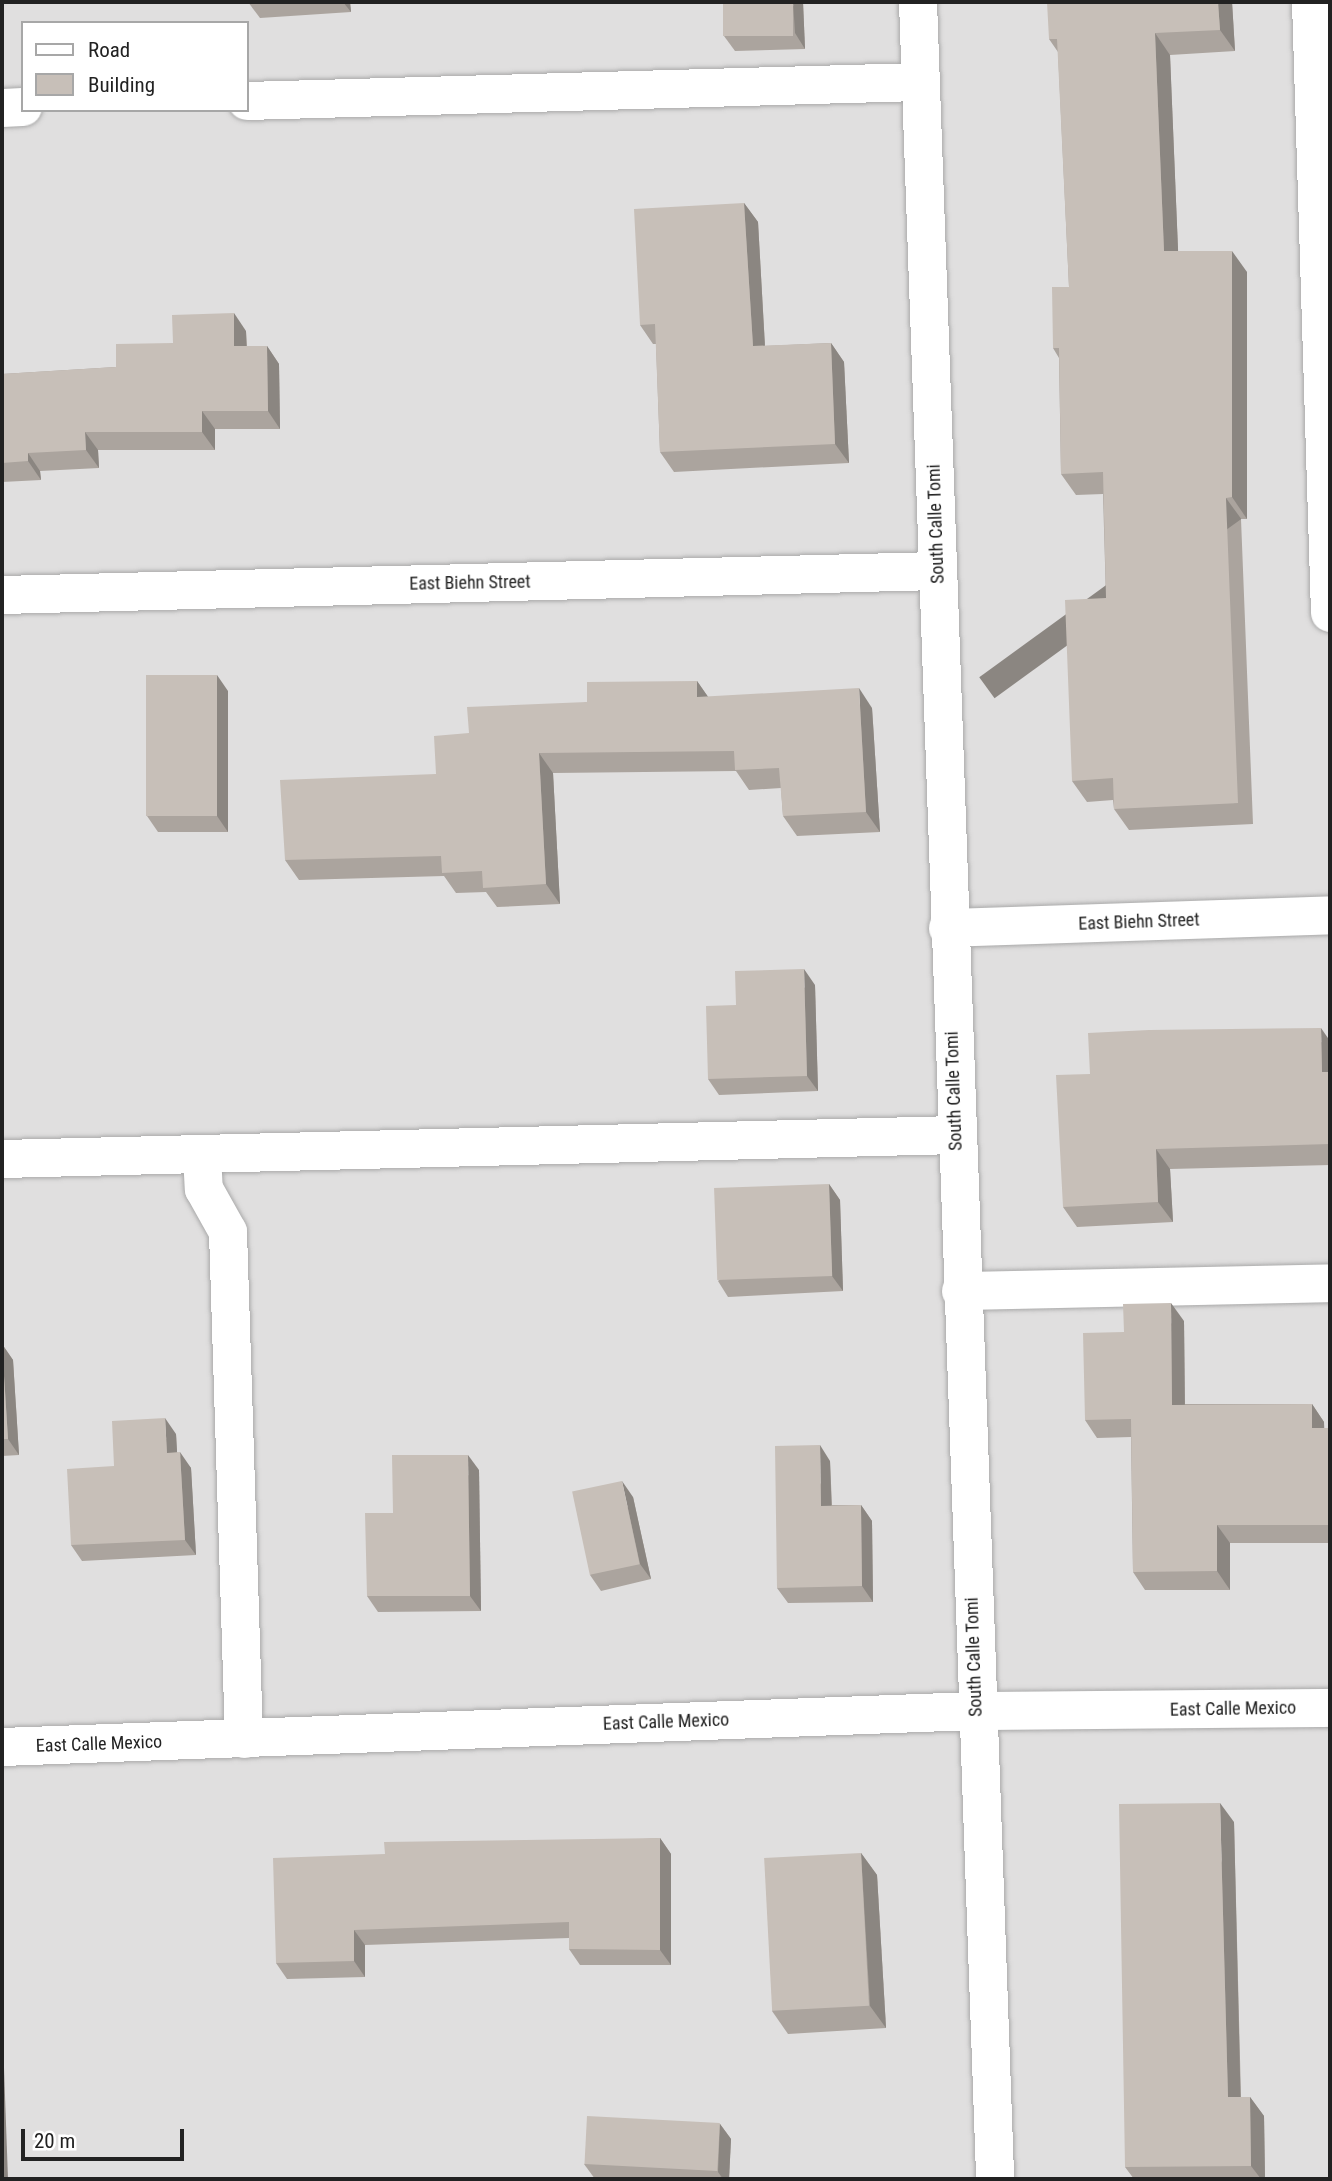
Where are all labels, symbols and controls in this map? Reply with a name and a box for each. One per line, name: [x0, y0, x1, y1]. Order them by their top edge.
legend: [21, 21, 248, 112]
text: Road: [88, 38, 130, 62]
text: Building: [88, 73, 155, 97]
street label: South Calle Tomi: [923, 464, 949, 584]
street label: East Biehn Street: [409, 571, 531, 595]
street label: East Biehn Street: [1078, 909, 1200, 935]
street label: South Calle Tomi: [941, 1031, 967, 1151]
street label: South Calle Tomi: [961, 1597, 987, 1717]
street label: East Calle Mexico: [1170, 1697, 1296, 1721]
street label: East Calle Mexico: [603, 1709, 729, 1735]
street label: East Calle Mexico: [36, 1731, 162, 1757]
scale bar: [24, 2114, 187, 2158]
text: 20 m: [34, 2129, 75, 2153]

